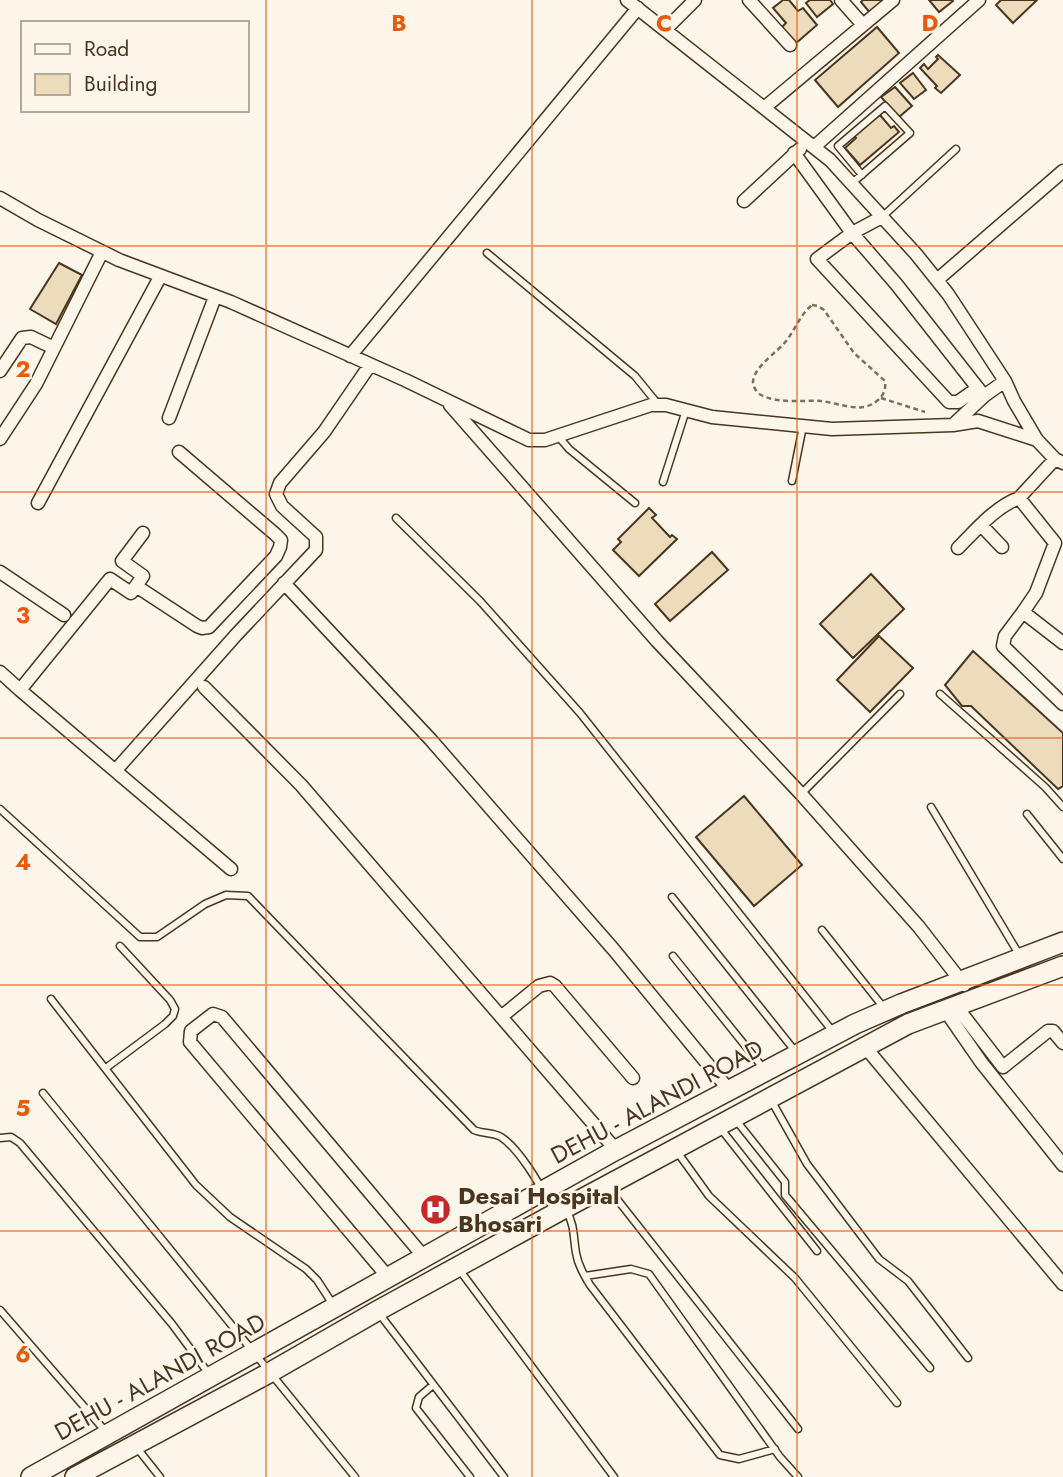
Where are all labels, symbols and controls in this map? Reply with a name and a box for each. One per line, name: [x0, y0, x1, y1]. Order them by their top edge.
text: B: [391, 6, 407, 40]
text: C: [656, 6, 672, 40]
text: D: [922, 6, 939, 40]
legend: [21, 21, 248, 112]
text: Road: [84, 34, 129, 64]
text: Building: [84, 69, 157, 99]
text: 2: [15, 352, 31, 386]
text: 3: [16, 598, 30, 632]
text: 4: [15, 845, 31, 879]
street label: DEHU - ALANDI ROAD: [544, 1031, 769, 1172]
text: 5: [16, 1091, 30, 1125]
place label: Desai Hospital Bhosari: [458, 1178, 620, 1241]
hospital icon: Desai Hospital Bhosari: [418, 1193, 452, 1227]
street label: DEHU - ALANDI ROAD: [48, 1304, 272, 1449]
text: 6: [15, 1337, 31, 1371]

